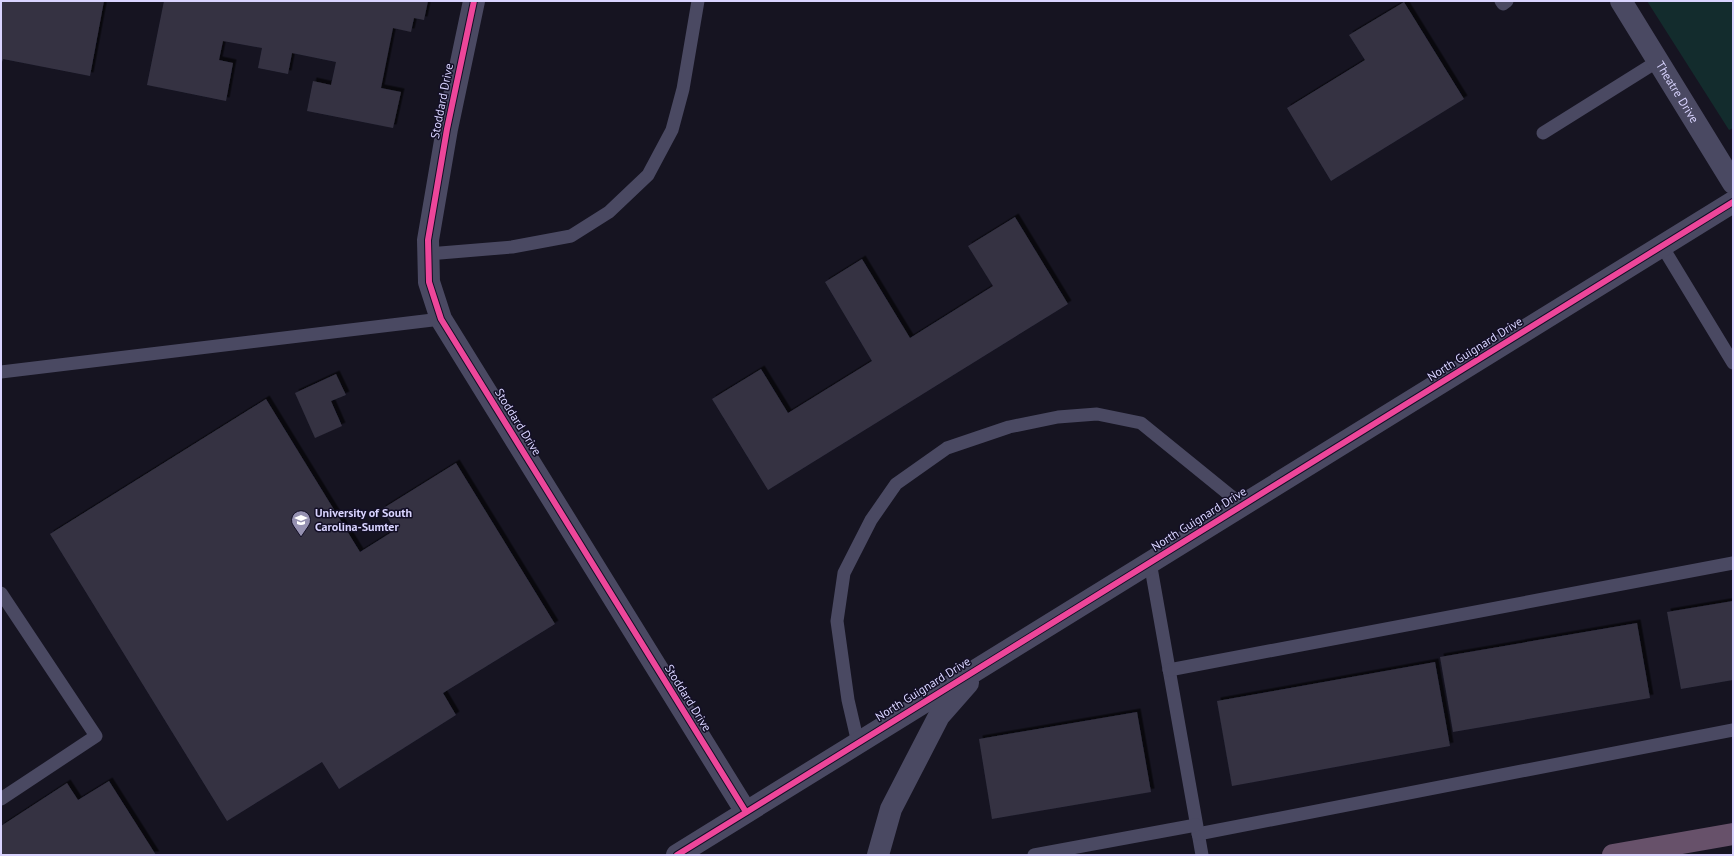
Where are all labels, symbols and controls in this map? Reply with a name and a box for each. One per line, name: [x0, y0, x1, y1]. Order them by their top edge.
street label: Theatre Drive: [1653, 58, 1702, 125]
street label: Stoddard Drive: [427, 62, 456, 140]
street label: North Guignard Drive: [1424, 313, 1525, 384]
street label: Stoddard Drive: [492, 385, 545, 458]
street label: North Guignard Drive: [1148, 483, 1249, 554]
place label: University of South Carolina-Sumter: [315, 505, 412, 534]
school or university icon: University of South Carolina-Sumter: [290, 509, 312, 537]
street label: North Guignard Drive: [872, 653, 973, 724]
street label: Stoddard Drive: [662, 661, 715, 734]

